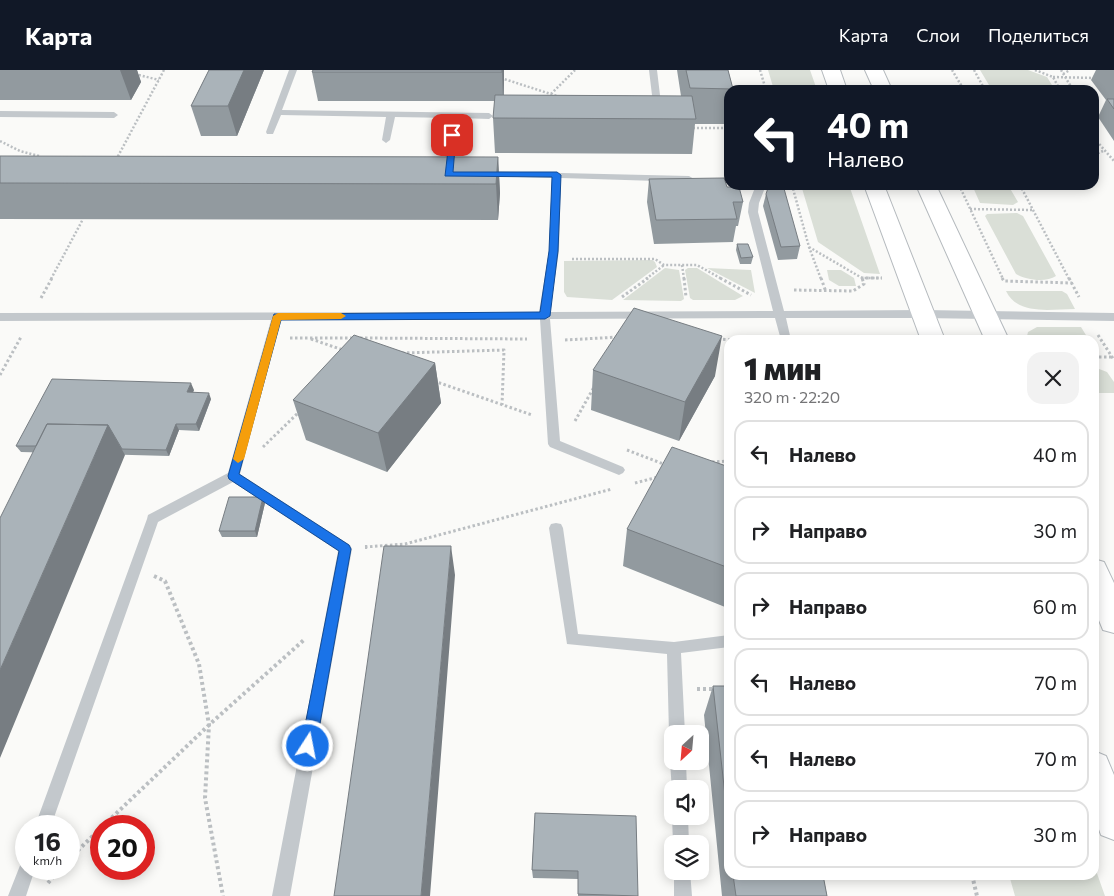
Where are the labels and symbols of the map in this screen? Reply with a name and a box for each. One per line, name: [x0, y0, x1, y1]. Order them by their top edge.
pin: [431, 114, 473, 156]
position arrow: [281, 719, 333, 771]
north arrow: [664, 725, 709, 770]
speed limit sign: 20: [90, 815, 155, 880]

